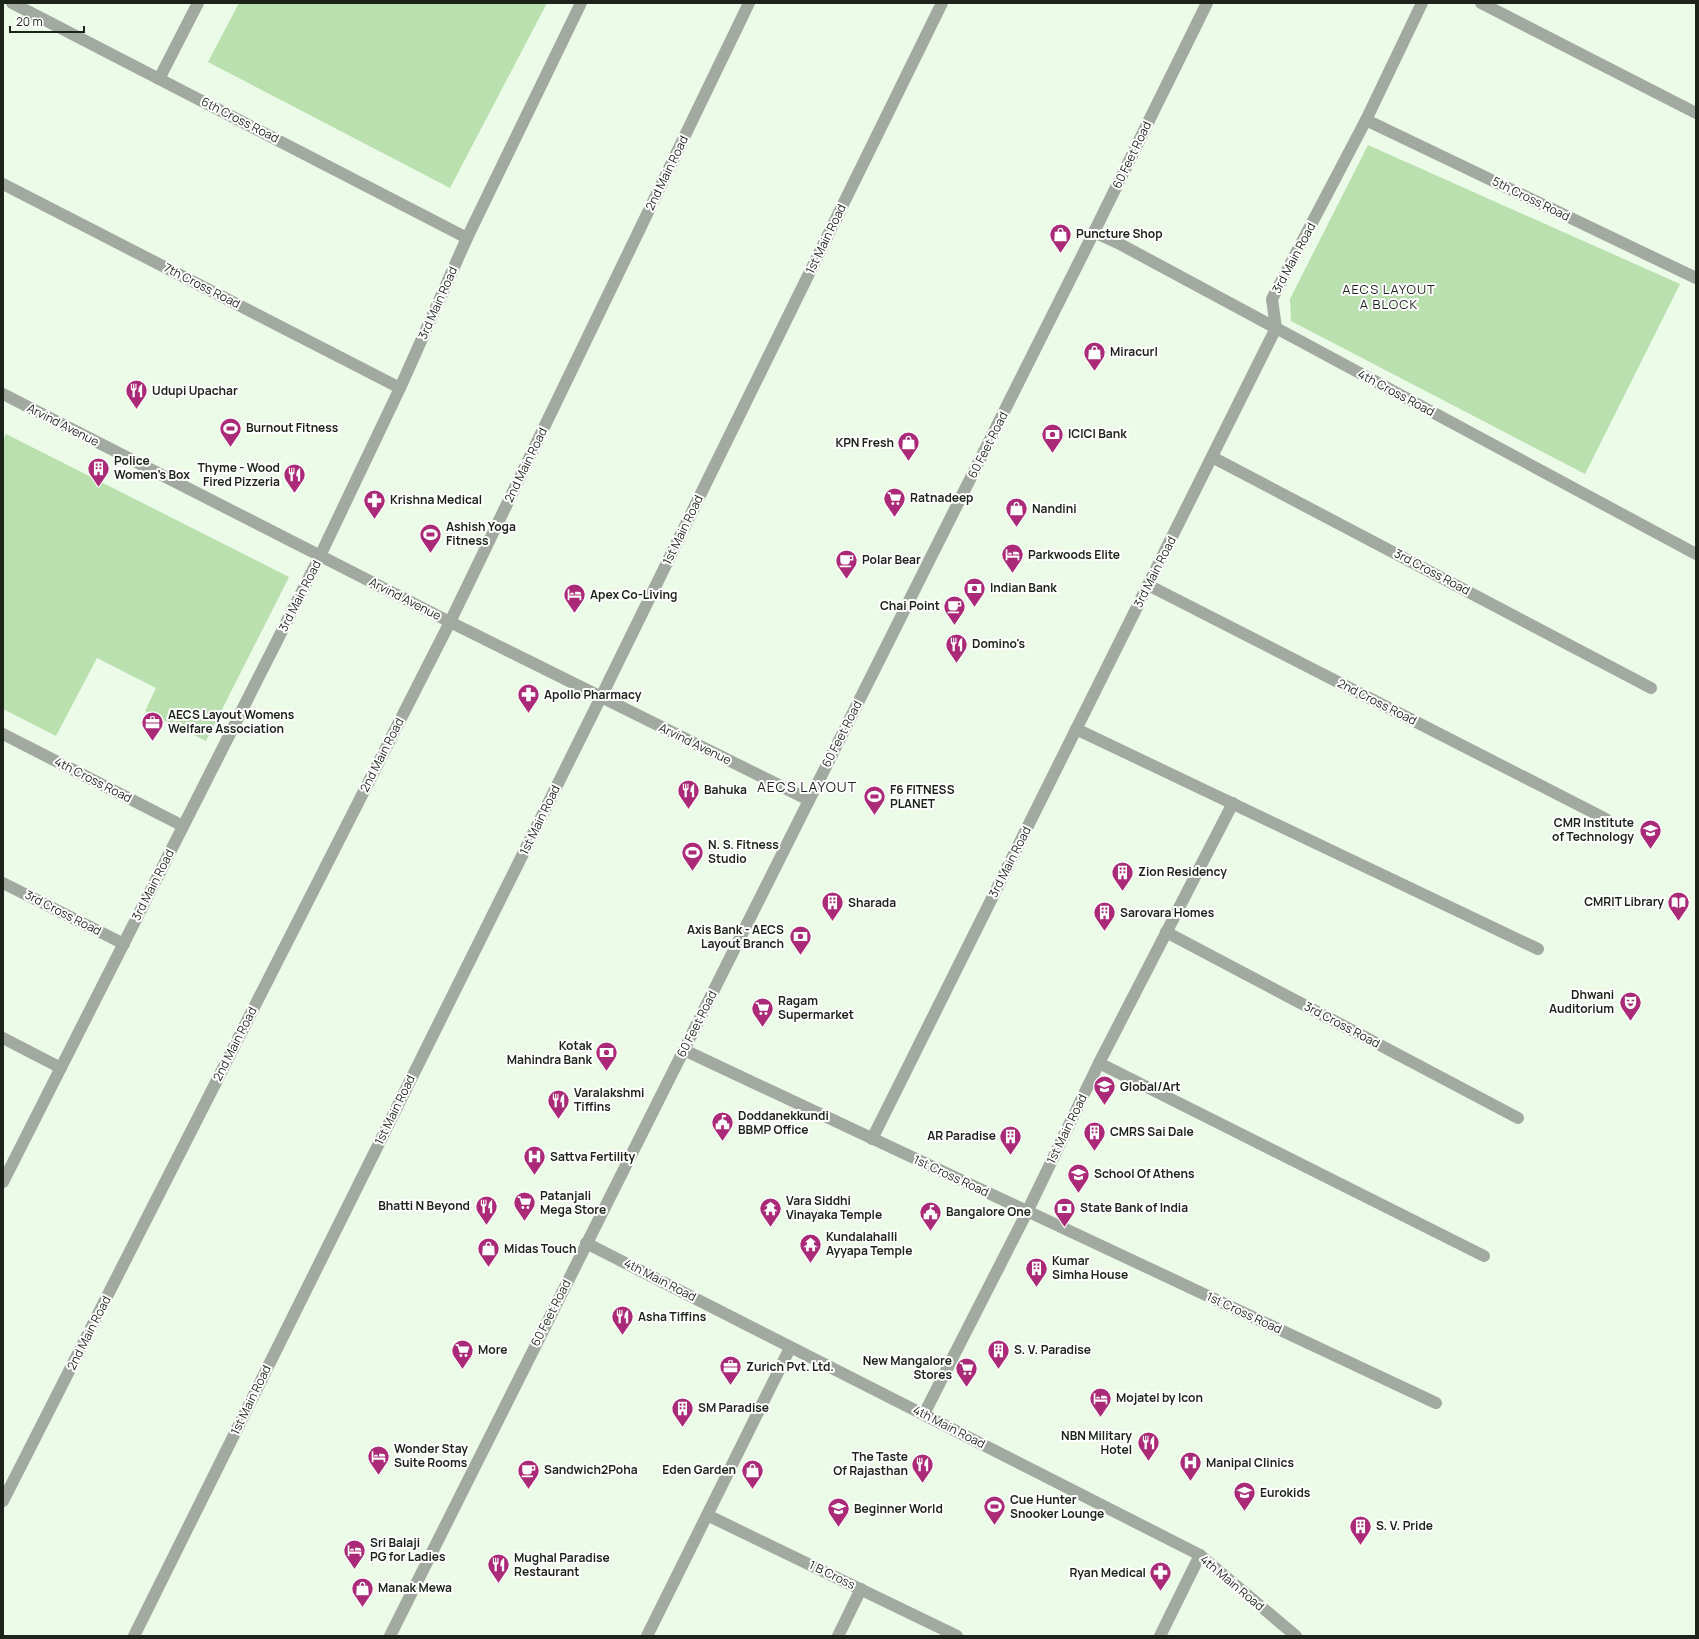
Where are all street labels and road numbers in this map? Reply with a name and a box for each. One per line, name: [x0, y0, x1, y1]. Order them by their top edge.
street label: 6th Cross Road: [198, 93, 282, 146]
street label: 60 Feet Road: [1108, 118, 1155, 191]
street label: 2nd Main Road: [641, 133, 692, 213]
street label: 5th Cross Road: [1489, 172, 1573, 225]
street label: 1st Main Road: [801, 201, 850, 277]
street label: 3rd Main Road: [1268, 219, 1319, 296]
street label: 7th Cross Road: [161, 259, 243, 312]
street label: 3rd Main Road: [414, 264, 461, 342]
street label: 4th Cross Road: [1355, 365, 1438, 420]
street label: Arvind Avenue: [24, 399, 102, 450]
street label: 60 Feet Road: [963, 409, 1012, 481]
street label: 2nd Main Road: [500, 425, 551, 505]
street label: 1st Main Road: [658, 492, 707, 568]
street label: 3rd Main Road: [1129, 533, 1180, 610]
street label: 3rd Cross Road: [1391, 544, 1473, 599]
street label: 3rd Main Road: [274, 557, 325, 634]
street label: Arvind Avenue: [366, 573, 444, 624]
street label: 2nd Cross Road: [1335, 674, 1420, 729]
street label: 60 Feet Road: [817, 698, 866, 770]
street label: 2nd Main Road: [356, 715, 408, 795]
street label: Arvind Avenue: [656, 719, 734, 768]
street label: 4th Cross Road: [52, 753, 135, 806]
street label: 1st Main Road: [515, 782, 564, 858]
street label: 3rd Main Road: [984, 823, 1035, 900]
street label: 3rd Main Road: [127, 846, 178, 923]
street label: 3rd Cross Road: [22, 886, 104, 939]
street label: 60 Feet Road: [672, 988, 721, 1060]
street label: 3rd Cross Road: [1301, 997, 1383, 1052]
street label: 2nd Main Road: [209, 1004, 261, 1084]
street label: 1st Main Road: [370, 1072, 419, 1148]
street label: 1st Main Road: [1042, 1091, 1091, 1167]
street label: 1st Cross Road: [911, 1151, 992, 1200]
street label: 4th Main Road: [621, 1254, 699, 1305]
street label: 60 Feet Road: [526, 1277, 575, 1349]
street label: 1st Cross Road: [1204, 1288, 1285, 1337]
street label: 2nd Main Road: [63, 1293, 115, 1373]
street label: 1st Main Road: [226, 1362, 275, 1438]
street label: 4th Main Road: [910, 1401, 988, 1452]
street label: 4th Main Road: [1197, 1551, 1268, 1614]
street label: 1 B Cross: [806, 1556, 858, 1593]

